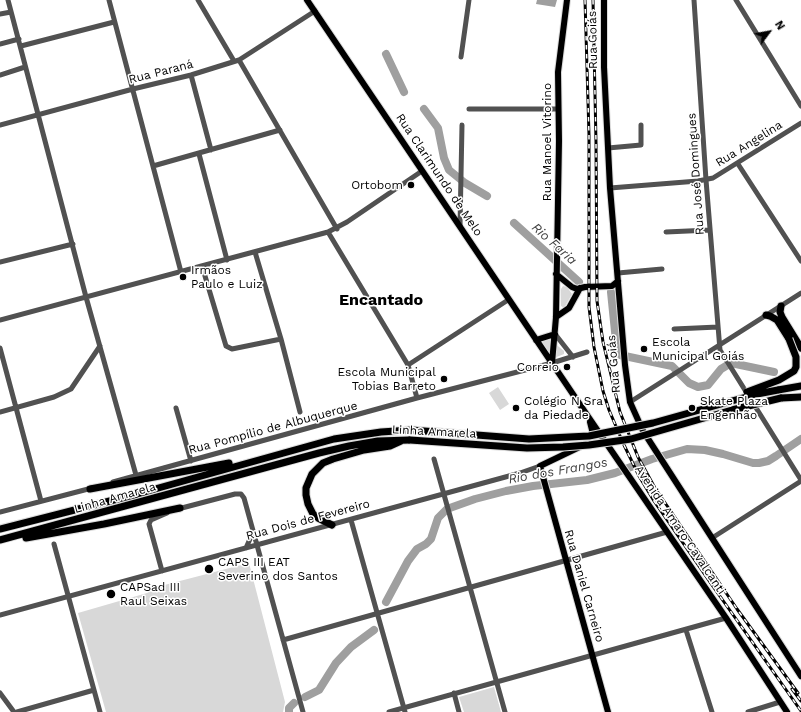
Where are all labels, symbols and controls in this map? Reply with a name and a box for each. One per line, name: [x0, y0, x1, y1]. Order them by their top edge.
street label: Rua Goiás: [585, 11, 601, 69]
north arrow: [749, 12, 789, 52]
text: N: [772, 18, 787, 32]
street label: Rua Paraná: [127, 57, 195, 87]
street label: Rua Manoel Vitorino: [540, 83, 554, 201]
street label: Rua Clarimundo de Melo: [393, 111, 485, 239]
street label: Rua José Domingues: [685, 112, 707, 236]
street label: Rua Angelina: [713, 118, 785, 170]
place label: Ortobom: [351, 178, 403, 192]
marker: Ortobom: [406, 180, 416, 190]
water label: Rio Faria: [528, 220, 580, 268]
place label: Irmãos Paulo e Luiz: [191, 263, 263, 291]
marker: Irmãos Paulo e Luiz: [178, 272, 188, 282]
district label: Encantado: [339, 290, 423, 310]
street label: Rua Goiás: [604, 334, 624, 394]
place label: Escola Municipal Goiás: [652, 335, 744, 363]
marker: Escola Municipal Goiás: [639, 344, 649, 354]
place label: Correio: [517, 360, 559, 374]
marker: Correio: [562, 362, 572, 372]
place label: Escola Municipal Tobias Barreto: [337, 365, 436, 393]
marker: Escola Municipal Tobias Barreto: [439, 374, 449, 384]
place label: Colégio N Sra da Piedade: [524, 394, 603, 422]
place label: Skate Plaza Engenhão: [700, 394, 768, 422]
street label: Rua Pompílio de Albuquerque: [187, 398, 359, 458]
marker: Colégio N Sra da Piedade: [511, 403, 521, 413]
marker: Skate Plaza Engenhão: [687, 403, 697, 413]
street label: Linha Amarela: [392, 423, 476, 441]
water label: Rio dos Frangos: [507, 455, 609, 487]
street label: Avenida Amaro Cavalcanti: [631, 463, 729, 597]
street label: Linha Amarela: [72, 479, 158, 517]
street label: Rua Dois de Fevereiro: [245, 497, 371, 543]
street label: Rua Daniel Carneiro: [561, 528, 607, 644]
place label: CAPS III EAT Severino dos Santos: [218, 555, 338, 583]
marker: CAPS III EAT Severino dos Santos: [203, 563, 215, 575]
place label: CAPSad III Raul Seixas: [120, 580, 187, 608]
marker: CAPSad III Raul Seixas: [105, 588, 117, 600]

